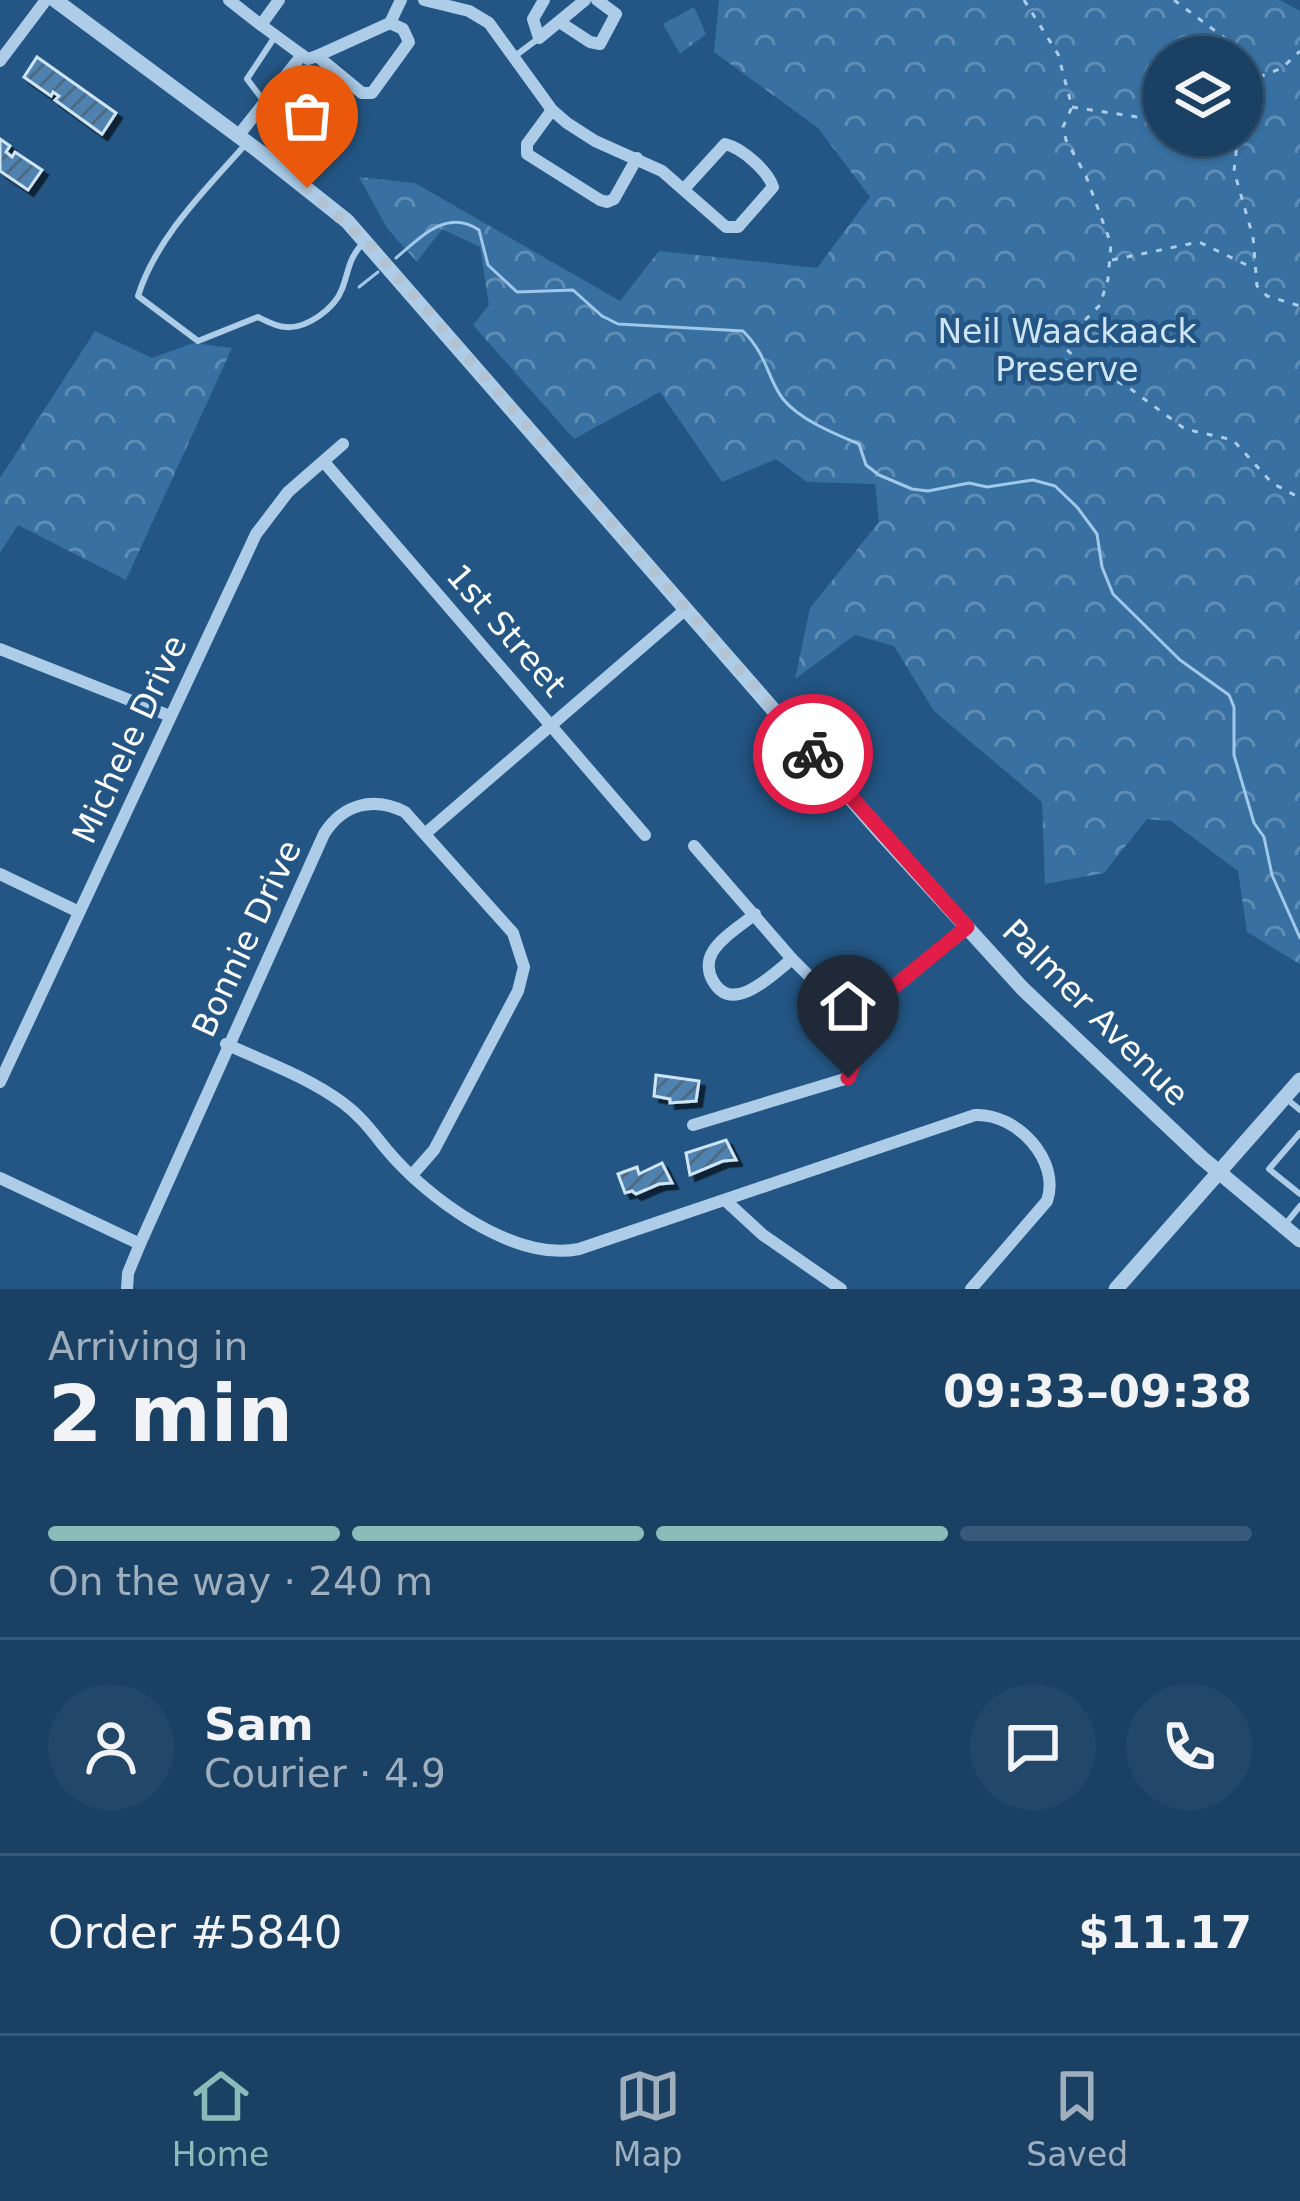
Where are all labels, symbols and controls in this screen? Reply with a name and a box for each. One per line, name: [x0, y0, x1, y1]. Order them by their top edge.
map controls: [1143, 36, 1263, 156]
button: layers: [1143, 36, 1263, 156]
pin: [256, 65, 358, 188]
icon: bag: [274, 83, 340, 149]
park label: Neil Waackaack Preserve: [937, 312, 1197, 389]
street label: 1st Street: [439, 556, 574, 704]
street label: Michele Drive: [64, 629, 195, 849]
courier: [753, 694, 873, 814]
icon: bike: [780, 721, 846, 787]
street label: Bonnie Drive: [184, 834, 309, 1043]
street label: Palmer Avenue: [995, 911, 1197, 1113]
pin: [797, 955, 899, 1078]
icon: home: [815, 973, 881, 1039]
text: Arriving in: [48, 1324, 248, 1369]
text: 09:33–09:38: [943, 1365, 1252, 1418]
text: 2 min: [48, 1369, 293, 1459]
text: On the way · 240 m: [48, 1559, 433, 1604]
button: person: [48, 1684, 174, 1810]
button: chat: [970, 1684, 1096, 1810]
button: phone: [1126, 1684, 1252, 1810]
text: Sam: [204, 1698, 314, 1751]
text: Courier · 4.9: [204, 1751, 446, 1796]
text: Order #5840: [48, 1906, 342, 1959]
text: $11.17: [1078, 1906, 1252, 1959]
tab: Home: [172, 2063, 269, 2174]
tab: Map: [613, 2063, 683, 2174]
tab: Saved: [1026, 2063, 1128, 2174]

